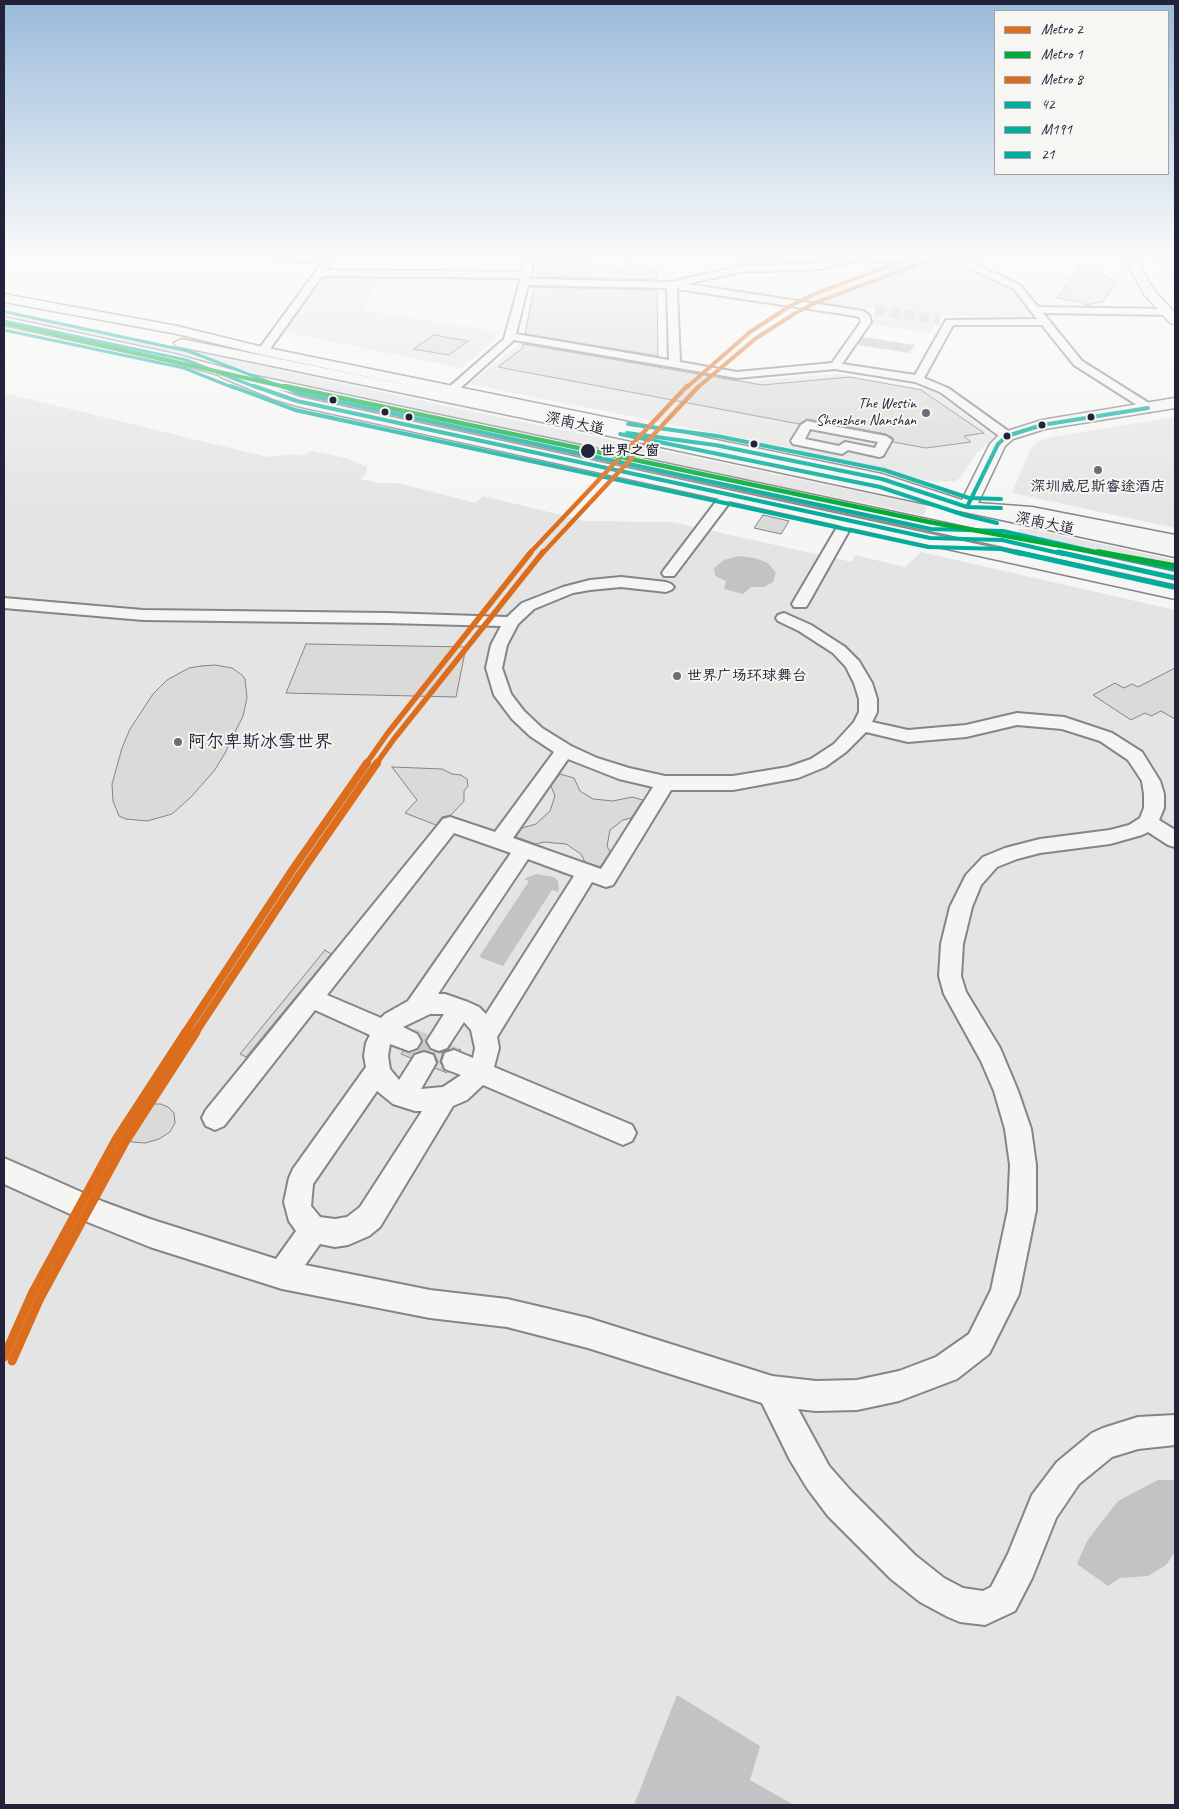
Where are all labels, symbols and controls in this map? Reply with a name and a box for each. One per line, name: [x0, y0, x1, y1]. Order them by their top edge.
legend: [994, 10, 1169, 175]
text: Metro 2: [1041, 20, 1083, 39]
text: Metro 1: [1041, 45, 1083, 64]
text: Metro 8: [1041, 70, 1083, 89]
text: 42: [1041, 95, 1055, 114]
text: M191: [1041, 120, 1072, 139]
text: 21: [1041, 145, 1055, 164]
unlabelled marker: [328, 395, 338, 405]
place label: The Westin Shenzhen Nanshan: [816, 395, 916, 430]
unlabelled marker: [380, 407, 390, 417]
marker: The Westin Shenzhen Nanshan: [920, 407, 932, 419]
street label: 深南大道: [544, 409, 606, 439]
unlabelled marker: [404, 412, 414, 422]
unlabelled marker: [1086, 412, 1096, 422]
unlabelled marker: [1037, 420, 1047, 430]
unlabelled marker: [1002, 431, 1012, 441]
unlabelled marker: [749, 439, 759, 449]
marker: 世界之窗: [579, 442, 597, 460]
place label: 世界之窗: [600, 442, 660, 460]
marker: 深圳威尼斯睿途酒店: [1092, 464, 1104, 476]
place label: 深圳威尼斯睿途酒店: [1031, 478, 1165, 496]
street label: 深南大道: [1014, 509, 1076, 539]
place label: 世界广场环球舞台: [687, 667, 807, 685]
marker: 世界广场环球舞台: [671, 670, 683, 682]
place label: 阿尔卑斯冰雪世界: [188, 731, 332, 753]
marker: 阿尔卑斯冰雪世界: [172, 736, 184, 748]

